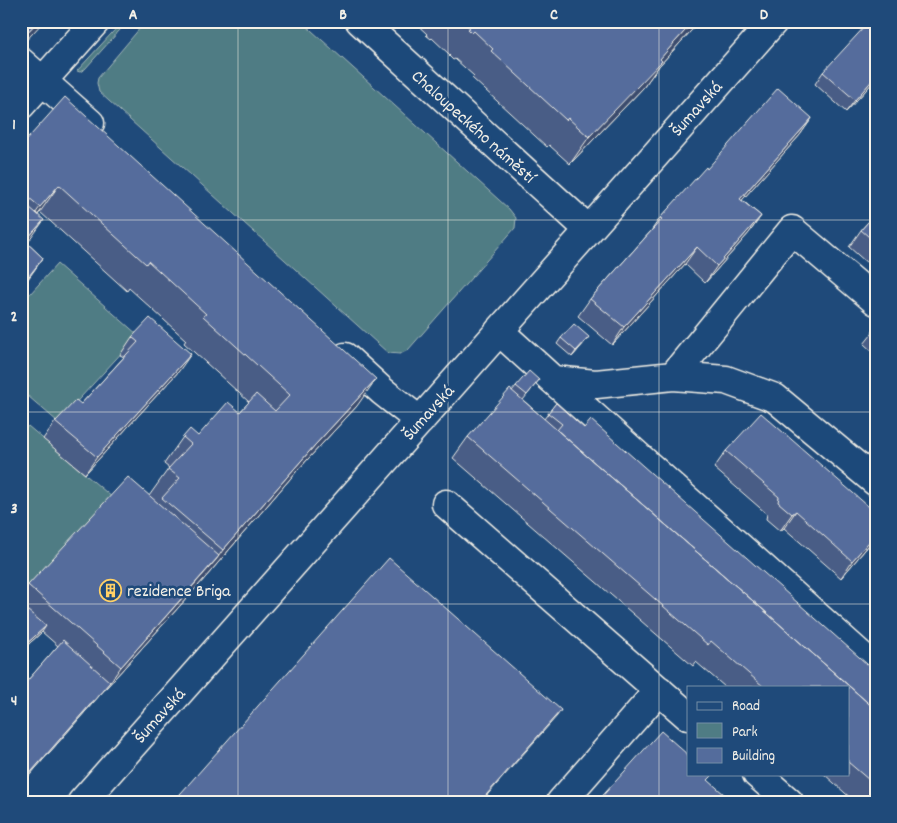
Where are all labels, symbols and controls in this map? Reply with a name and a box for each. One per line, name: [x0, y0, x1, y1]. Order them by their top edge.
text: A: [129, 4, 138, 27]
text: B: [339, 4, 347, 27]
text: C: [550, 4, 558, 27]
text: D: [760, 4, 769, 27]
street label: Chaloupeckého náměstí: [405, 65, 541, 192]
street label: Šumavská: [666, 76, 730, 143]
text: 1: [12, 114, 16, 137]
text: 2: [11, 306, 18, 329]
street label: Šumavská: [398, 380, 462, 447]
text: 3: [10, 498, 18, 521]
building icon: rezidence Briga: [99, 578, 123, 602]
place label: rezidence Briga: [127, 580, 231, 605]
street label: Šumavská: [129, 683, 193, 750]
legend: [687, 686, 850, 776]
text: 4: [11, 690, 17, 713]
text: Road: [732, 696, 760, 718]
text: Park: [732, 722, 758, 744]
text: Building: [732, 746, 775, 768]

